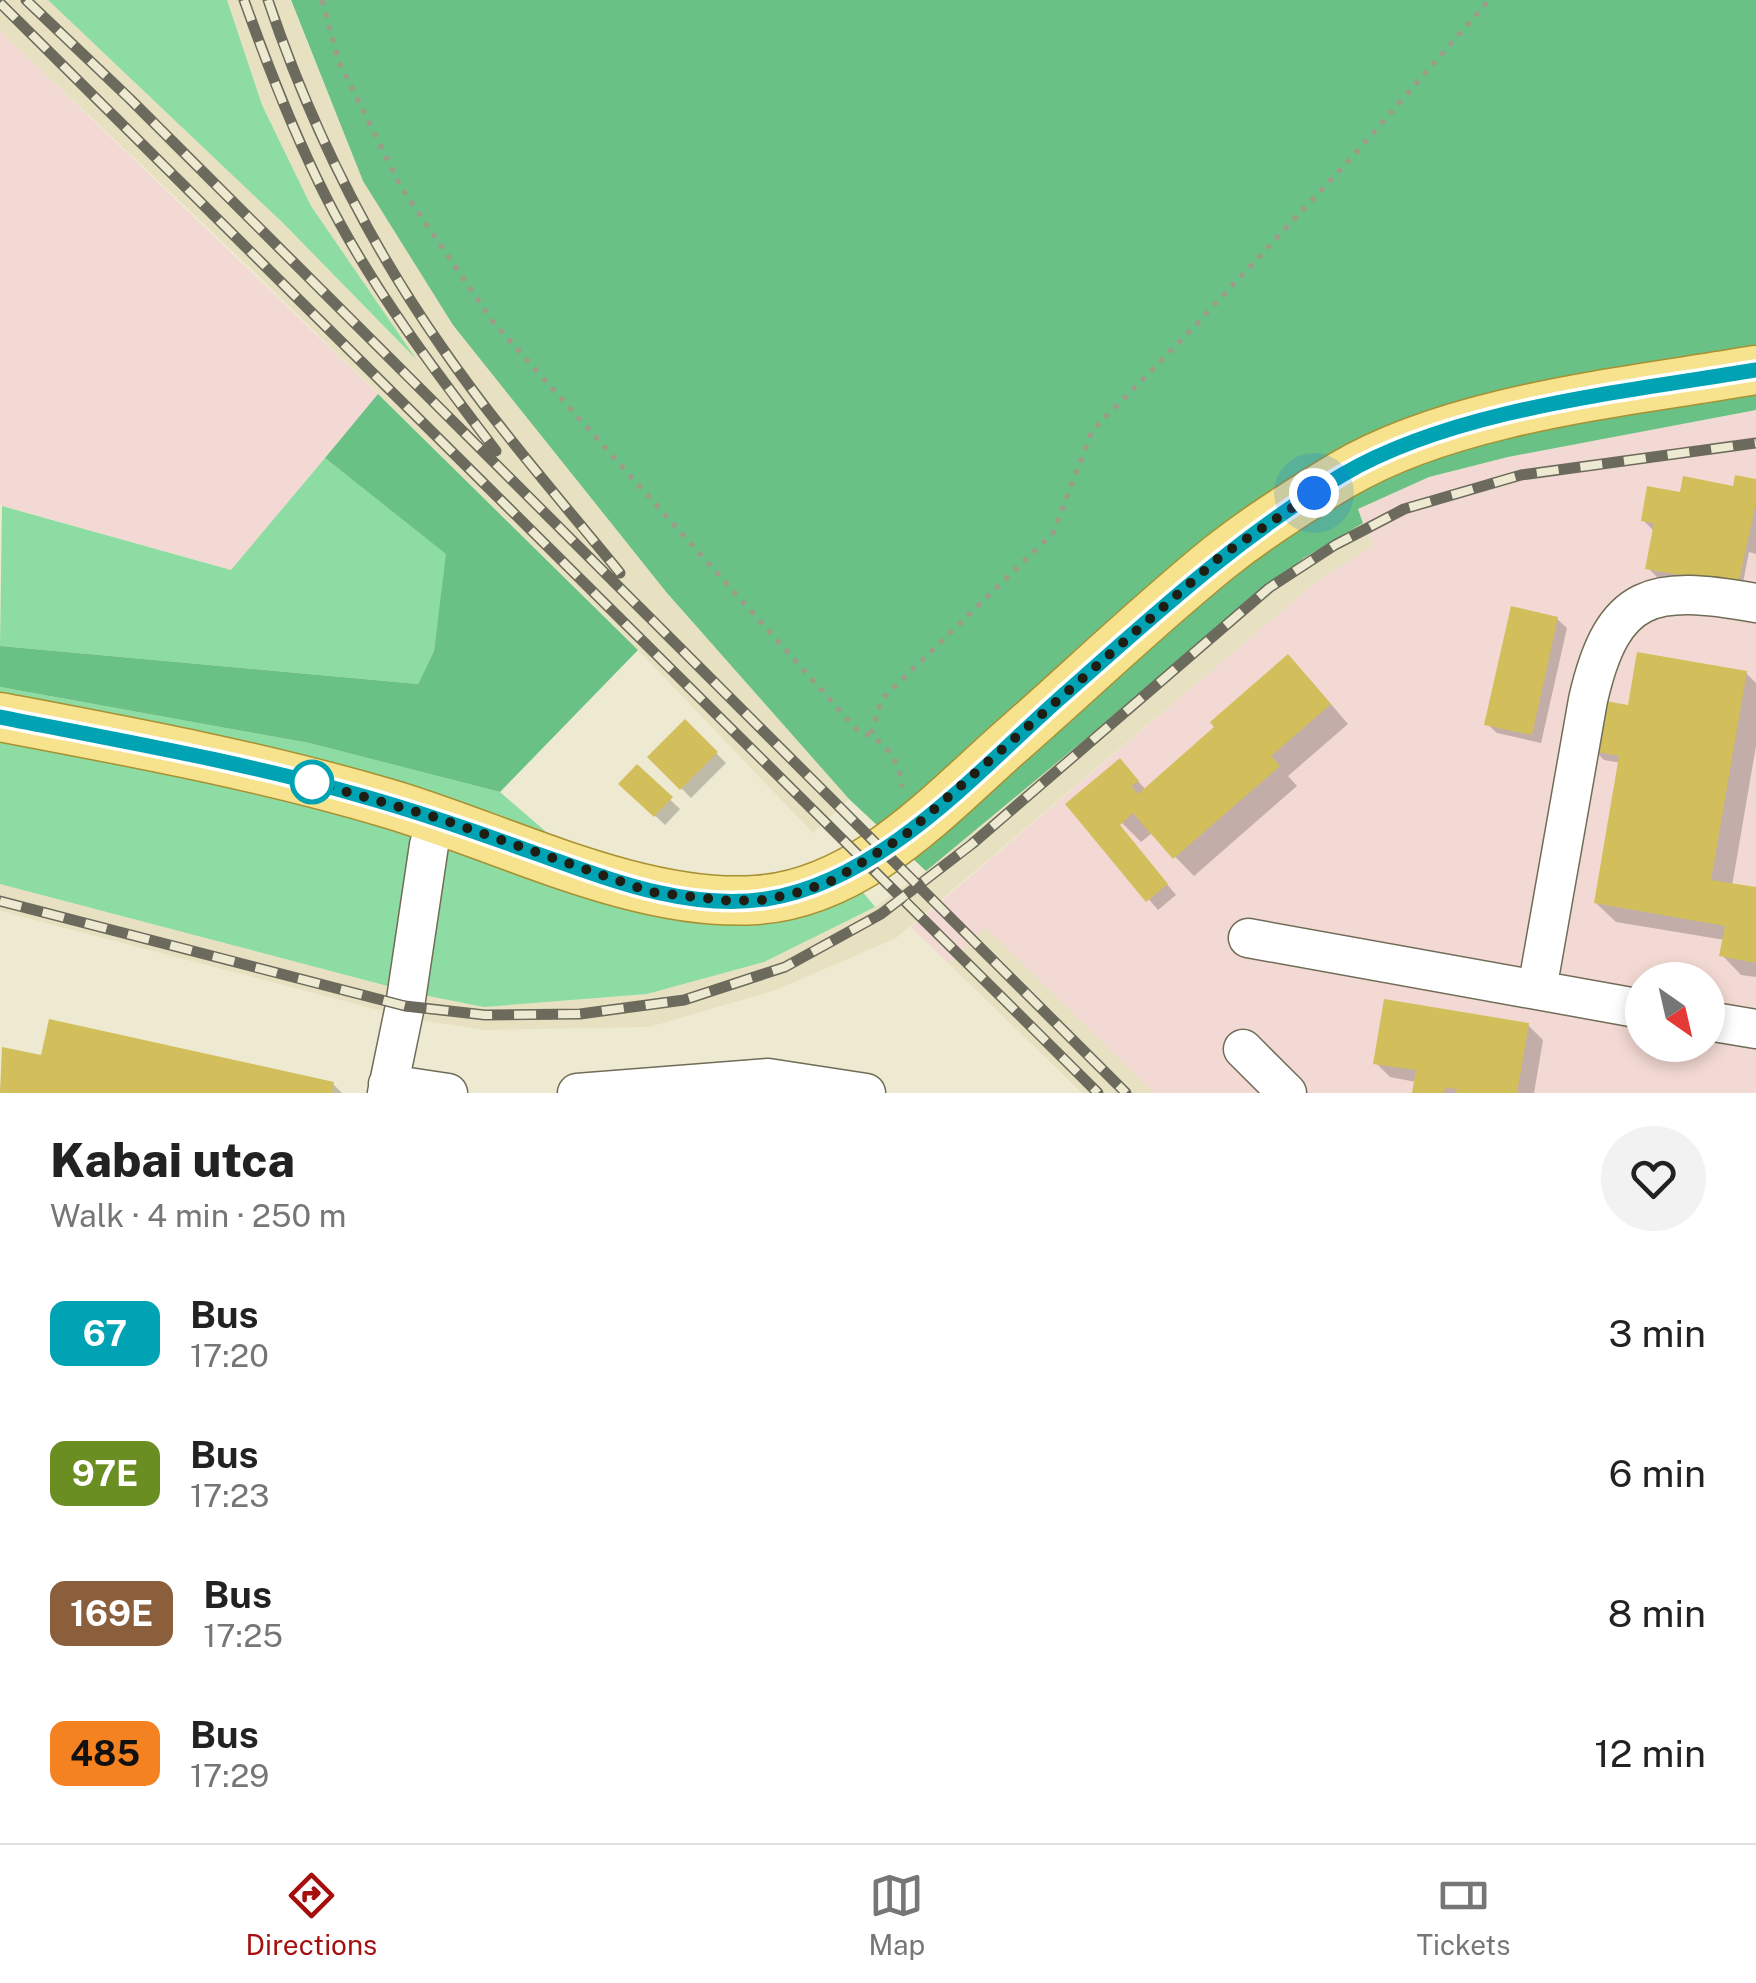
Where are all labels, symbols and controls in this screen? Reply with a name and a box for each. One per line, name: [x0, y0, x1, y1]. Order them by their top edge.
your location: [1289, 468, 1339, 518]
unlabelled marker: [291, 761, 333, 803]
north arrow: [1625, 962, 1725, 1062]
map controls: [1625, 962, 1725, 1062]
button: heart: [1601, 1126, 1706, 1231]
text: Kabai utca: [50, 1131, 295, 1188]
text: Walk · 4 min · 250 m: [50, 1197, 346, 1234]
text: Bus: [190, 1292, 259, 1337]
text: 3 min: [1608, 1311, 1706, 1356]
text: 67: [83, 1313, 127, 1354]
text: 17:20: [190, 1337, 269, 1374]
text: Bus: [190, 1432, 259, 1477]
text: 6 min: [1609, 1451, 1706, 1496]
text: 97E: [72, 1453, 138, 1494]
text: 17:23: [190, 1477, 269, 1514]
text: Bus: [203, 1572, 272, 1617]
text: 8 min: [1608, 1591, 1706, 1636]
text: 169E: [70, 1593, 153, 1634]
text: 17:25: [203, 1617, 283, 1654]
text: Bus: [190, 1712, 259, 1757]
text: 12 min: [1594, 1731, 1706, 1776]
text: 485: [70, 1733, 140, 1774]
text: 17:29: [190, 1757, 269, 1794]
tab: Directions: [246, 1868, 377, 1961]
tab: Map: [868, 1868, 925, 1961]
tab: Tickets: [1416, 1868, 1510, 1961]

